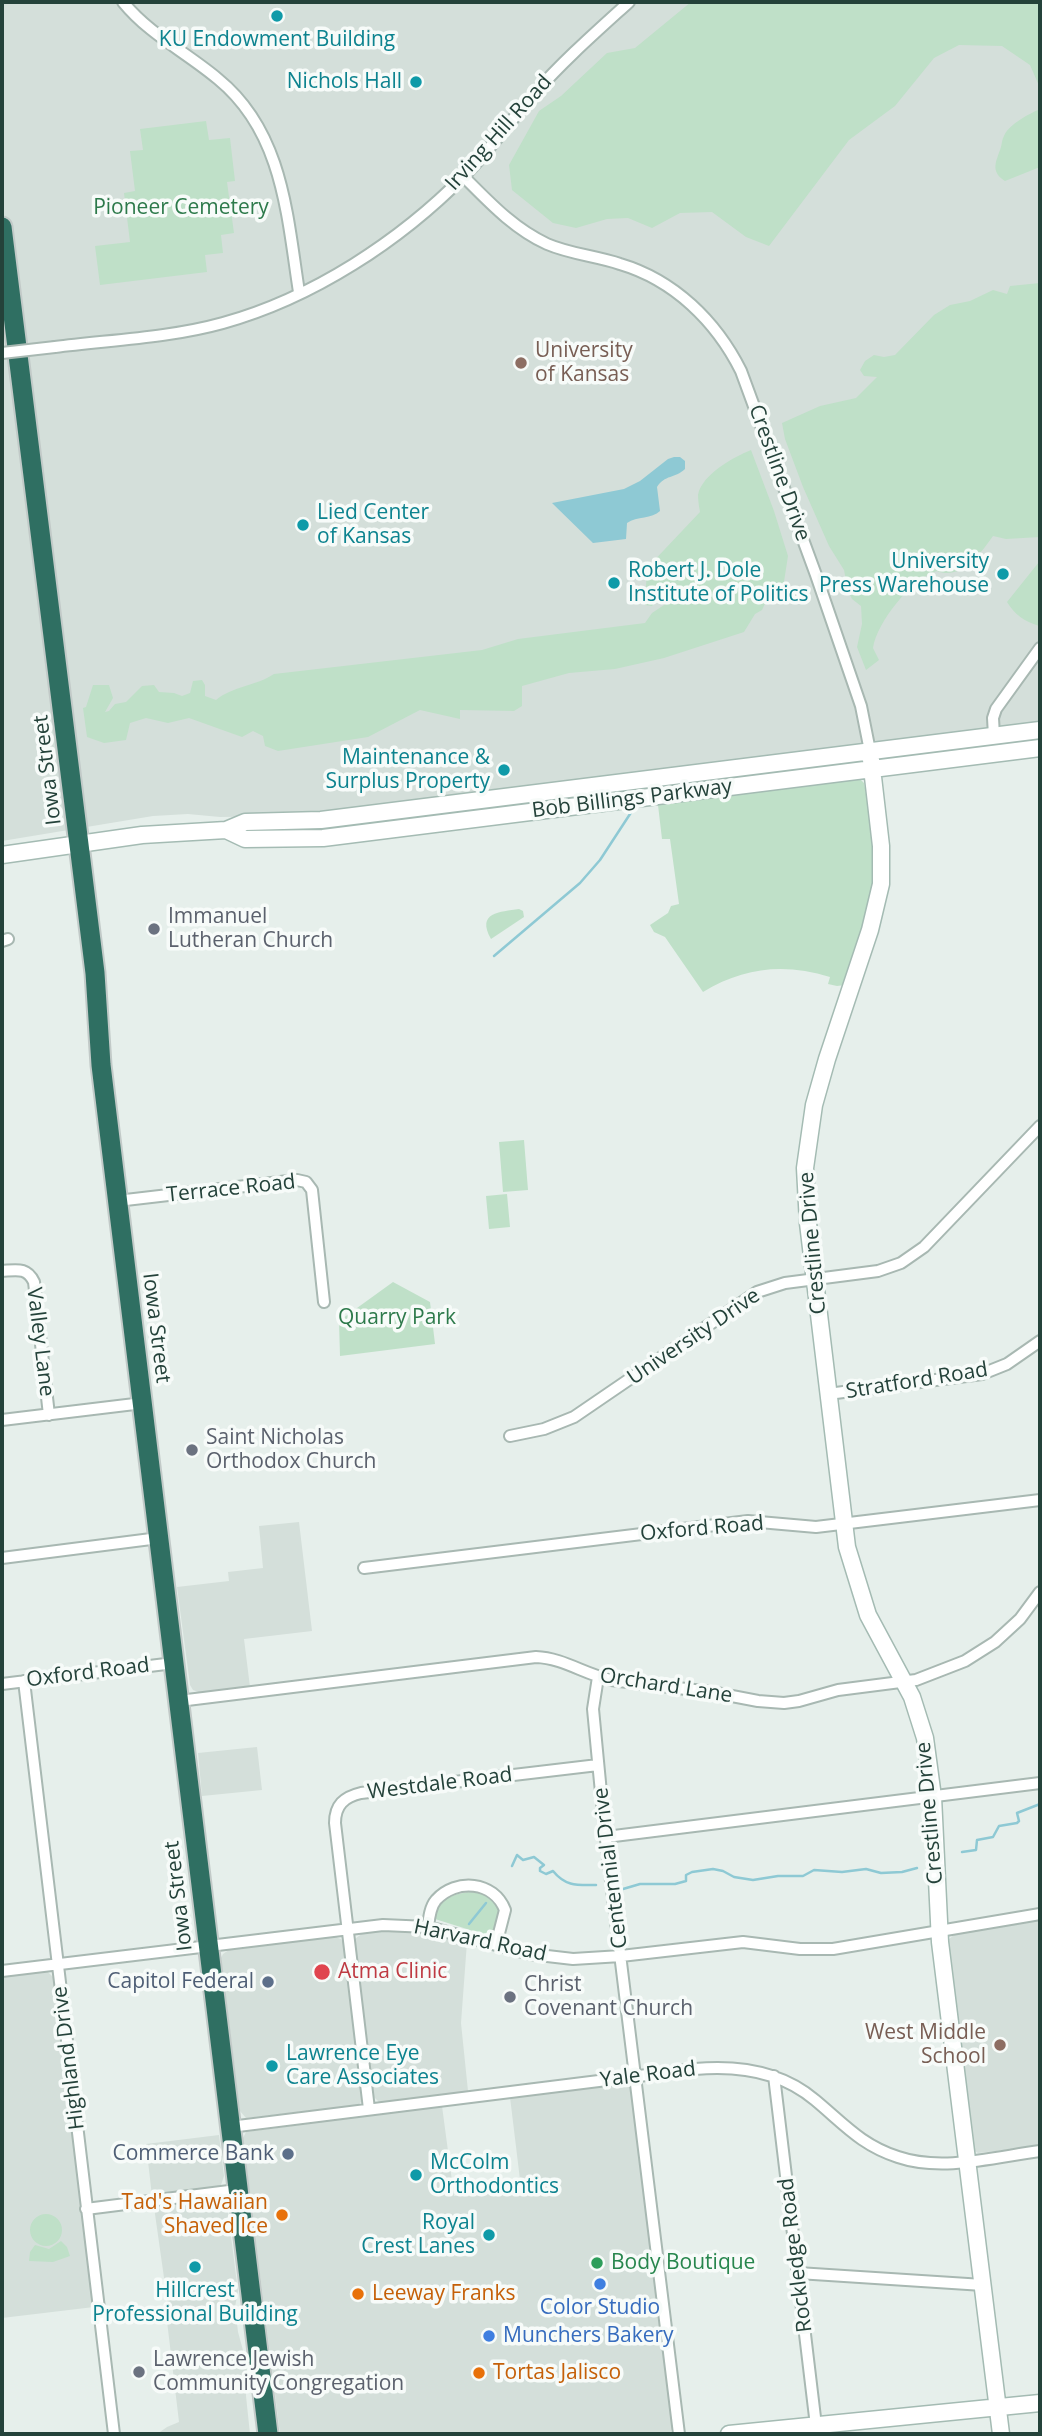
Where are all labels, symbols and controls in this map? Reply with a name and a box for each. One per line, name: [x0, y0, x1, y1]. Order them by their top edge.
marker: KU Endowment Building: [269, 8, 285, 24]
place label: KU Endowment Building: [159, 27, 395, 53]
place label: Nichols Hall: [287, 69, 402, 95]
street label: Irving Hill Road: [440, 70, 558, 196]
marker: Nichols Hall: [408, 74, 424, 90]
park label: Pioneer Cemetery: [93, 195, 269, 221]
place label: University of Kansas: [535, 338, 633, 388]
marker: University of Kansas: [513, 355, 529, 371]
street label: Crestline Drive: [743, 401, 815, 545]
place label: Lied Center of Kansas: [317, 500, 429, 550]
marker: Lied Center of Kansas: [295, 517, 311, 533]
place label: University Press Warehouse: [819, 549, 989, 599]
place label: Robert J. Dole Institute of Politics: [628, 558, 809, 608]
marker: University Press Warehouse: [995, 566, 1011, 582]
marker: Robert J. Dole Institute of Politics: [606, 575, 622, 591]
street label: Iowa Street: [29, 714, 67, 826]
place label: Maintenance & Surplus Property: [325, 745, 490, 795]
marker: Maintenance & Surplus Property: [496, 762, 512, 778]
street label: Bob Billings Parkway: [531, 774, 733, 824]
place label: Immanuel Lutheran Church: [168, 904, 333, 954]
marker: Immanuel Lutheran Church: [146, 921, 162, 937]
street label: Terrace Road: [165, 1170, 297, 1208]
street label: Crestline Drive: [794, 1171, 832, 1315]
street label: Iowa Street: [137, 1272, 175, 1384]
street label: University Drive: [623, 1283, 765, 1391]
street label: Valley Lane: [21, 1286, 59, 1398]
park label: Quarry Park: [338, 1305, 456, 1331]
street label: Stratford Road: [844, 1357, 990, 1405]
place label: Saint Nicholas Orthodox Church: [206, 1425, 376, 1475]
marker: Saint Nicholas Orthodox Church: [184, 1442, 200, 1458]
street label: Oxford Road: [639, 1511, 765, 1547]
street label: Oxford Road: [25, 1653, 151, 1693]
street label: Orchard Lane: [598, 1663, 734, 1709]
street label: Crestline Drive: [911, 1741, 949, 1885]
street label: Westdale Road: [366, 1763, 514, 1805]
street label: Centennial Drive: [589, 1786, 633, 1950]
street label: Iowa Street: [160, 1840, 198, 1952]
street label: Harvard Road: [411, 1915, 549, 1967]
place label: Atma Clinic: [338, 1959, 447, 1985]
marker: Atma Clinic: [312, 1962, 332, 1982]
place label: Capitol Federal: [107, 1969, 254, 1995]
place label: Christ Covenant Church: [524, 1972, 693, 2022]
marker: Capitol Federal: [260, 1974, 276, 1990]
street label: Highland Drive: [48, 1985, 90, 2131]
marker: Christ Covenant Church: [502, 1989, 518, 2005]
place label: West Middle School: [865, 2020, 986, 2070]
marker: West Middle School: [992, 2037, 1008, 2053]
place label: Lawrence Eye Care Associates: [286, 2041, 439, 2091]
street label: Yale Road: [599, 2057, 697, 2093]
marker: Lawrence Eye Care Associates: [264, 2058, 280, 2074]
place label: Commerce Bank: [112, 2141, 274, 2167]
marker: Commerce Bank: [280, 2146, 296, 2162]
place label: McColm Orthodontics: [430, 2150, 559, 2200]
marker: McColm Orthodontics: [408, 2167, 424, 2183]
street label: Rockledge Road: [774, 2176, 818, 2334]
place label: Tad's Hawaiian Shaved Ice: [122, 2190, 268, 2240]
marker: Tad's Hawaiian Shaved Ice: [274, 2207, 290, 2223]
place label: Royal Crest Lanes: [361, 2210, 475, 2260]
marker: Royal Crest Lanes: [481, 2227, 497, 2243]
place label: Body Boutique: [611, 2250, 755, 2276]
marker: Body Boutique: [589, 2255, 605, 2271]
marker: Hillcrest Professional Building: [187, 2259, 203, 2275]
marker: Color Studio: [592, 2276, 608, 2292]
place label: Hillcrest Professional Building: [92, 2278, 298, 2328]
place label: Leeway Franks: [372, 2281, 515, 2307]
marker: Leeway Franks: [350, 2286, 366, 2302]
place label: Color Studio: [540, 2295, 660, 2321]
place label: Munchers Bakery: [503, 2323, 674, 2349]
marker: Munchers Bakery: [481, 2328, 497, 2344]
place label: Lawrence Jewish Community Congregation: [153, 2347, 404, 2397]
place label: Tortas Jalisco: [493, 2360, 621, 2386]
marker: Lawrence Jewish Community Congregation: [131, 2364, 147, 2380]
marker: Tortas Jalisco: [471, 2365, 487, 2381]

